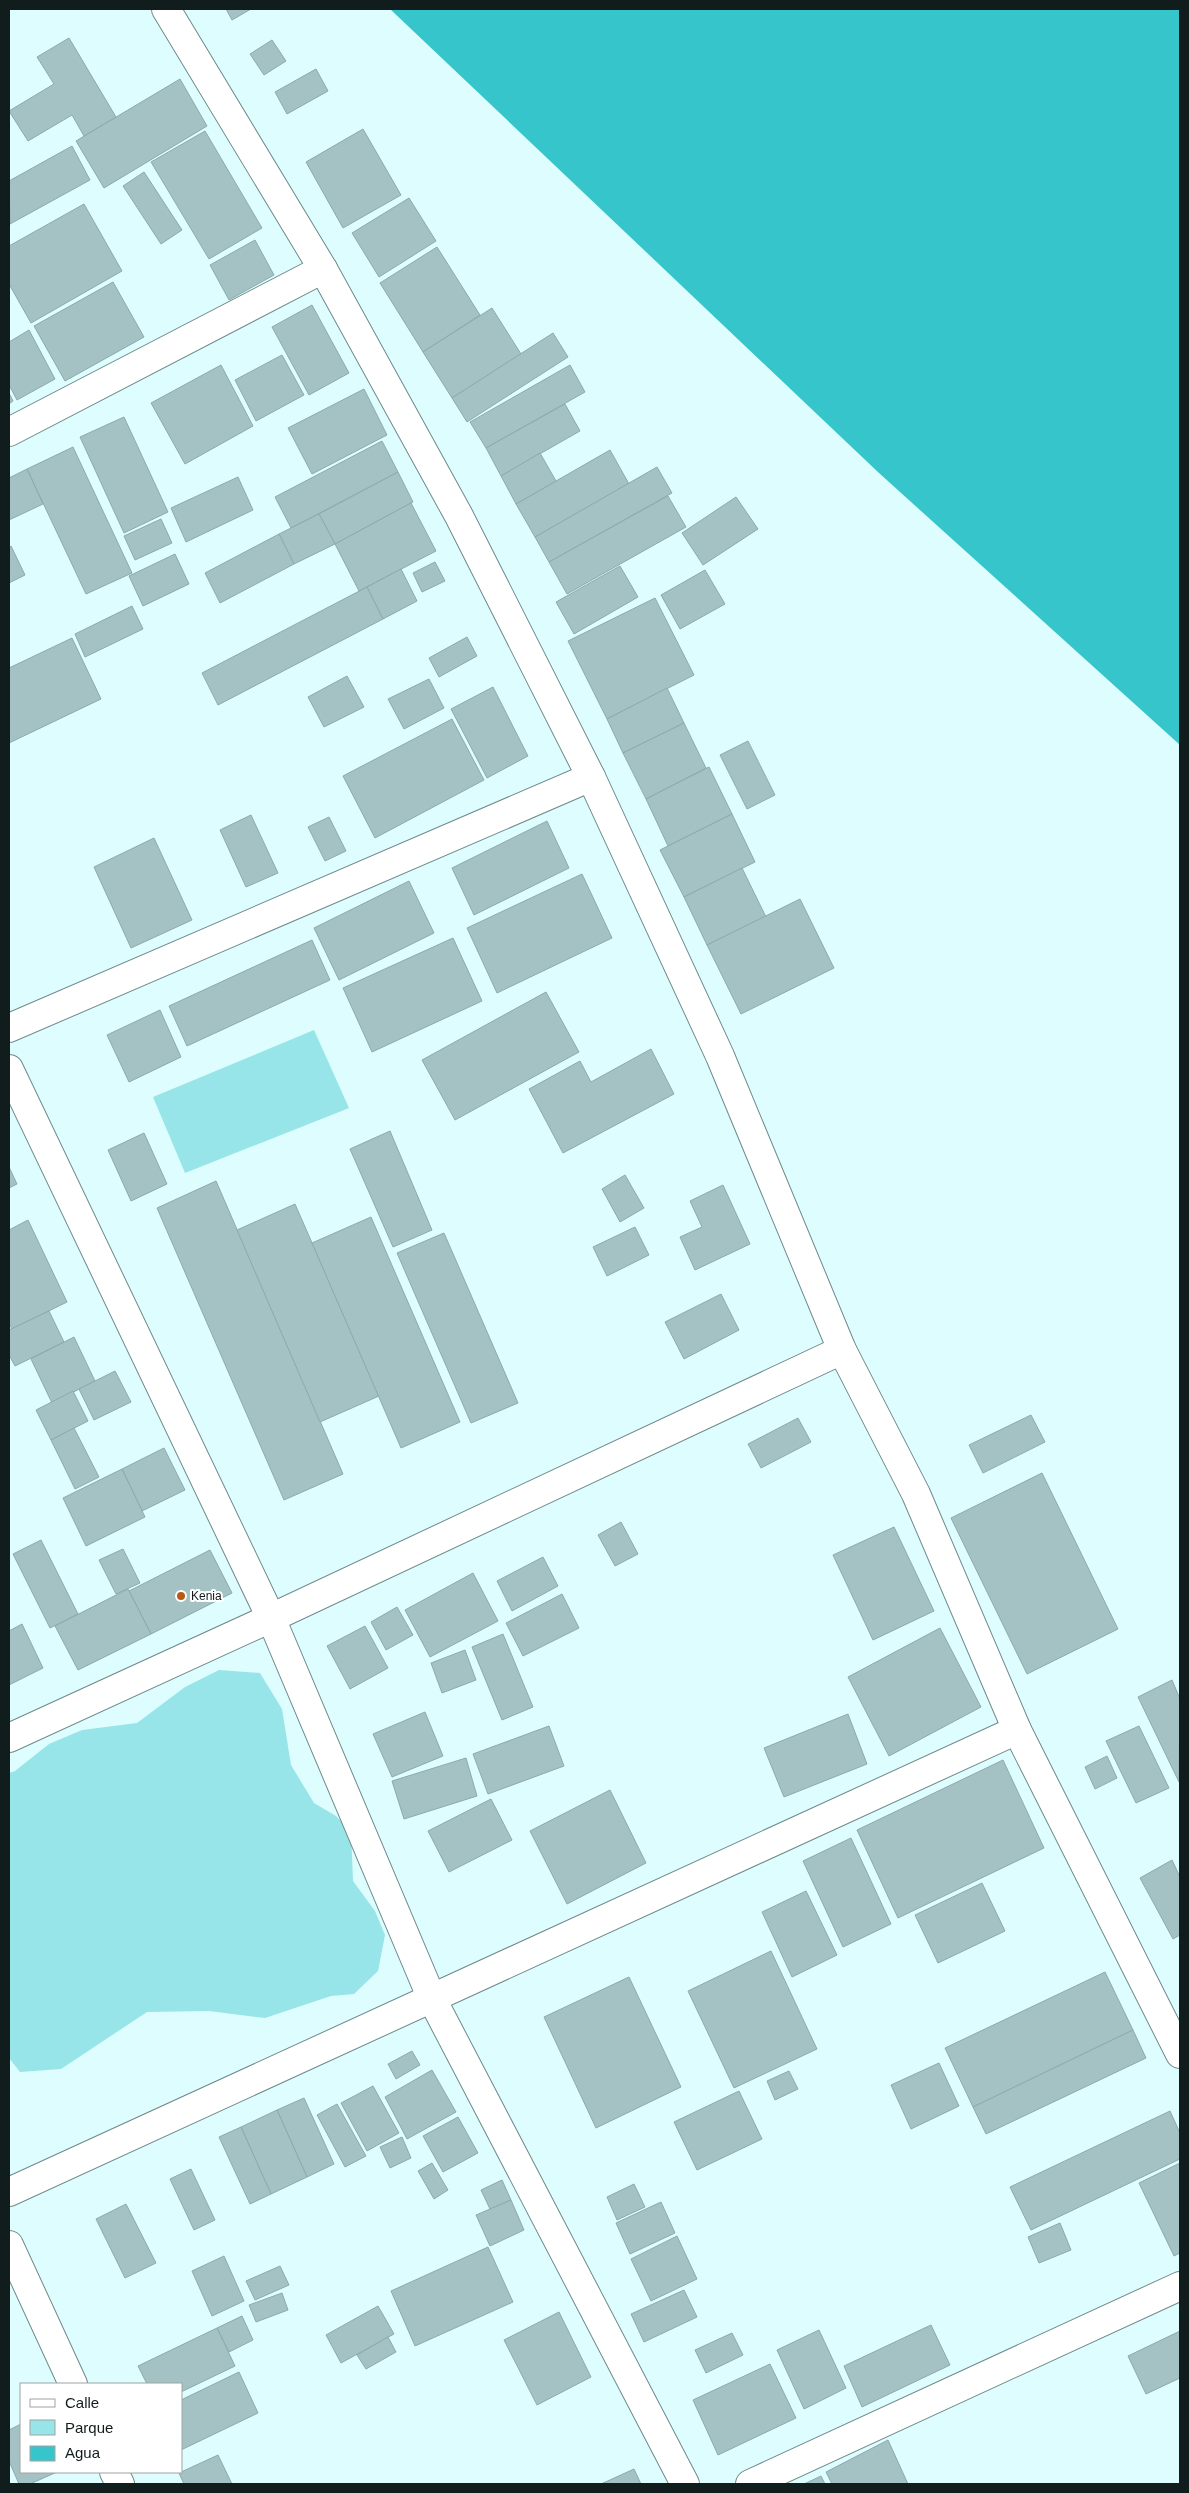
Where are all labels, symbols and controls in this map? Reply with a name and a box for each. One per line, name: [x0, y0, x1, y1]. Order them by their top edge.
place label: Kenia: [191, 1589, 222, 1603]
marker: Kenia: [175, 1590, 187, 1602]
legend: [20, 2383, 182, 2473]
text: Calle: [65, 2394, 99, 2411]
text: Parque: [65, 2419, 113, 2436]
text: Agua: [65, 2444, 101, 2461]

